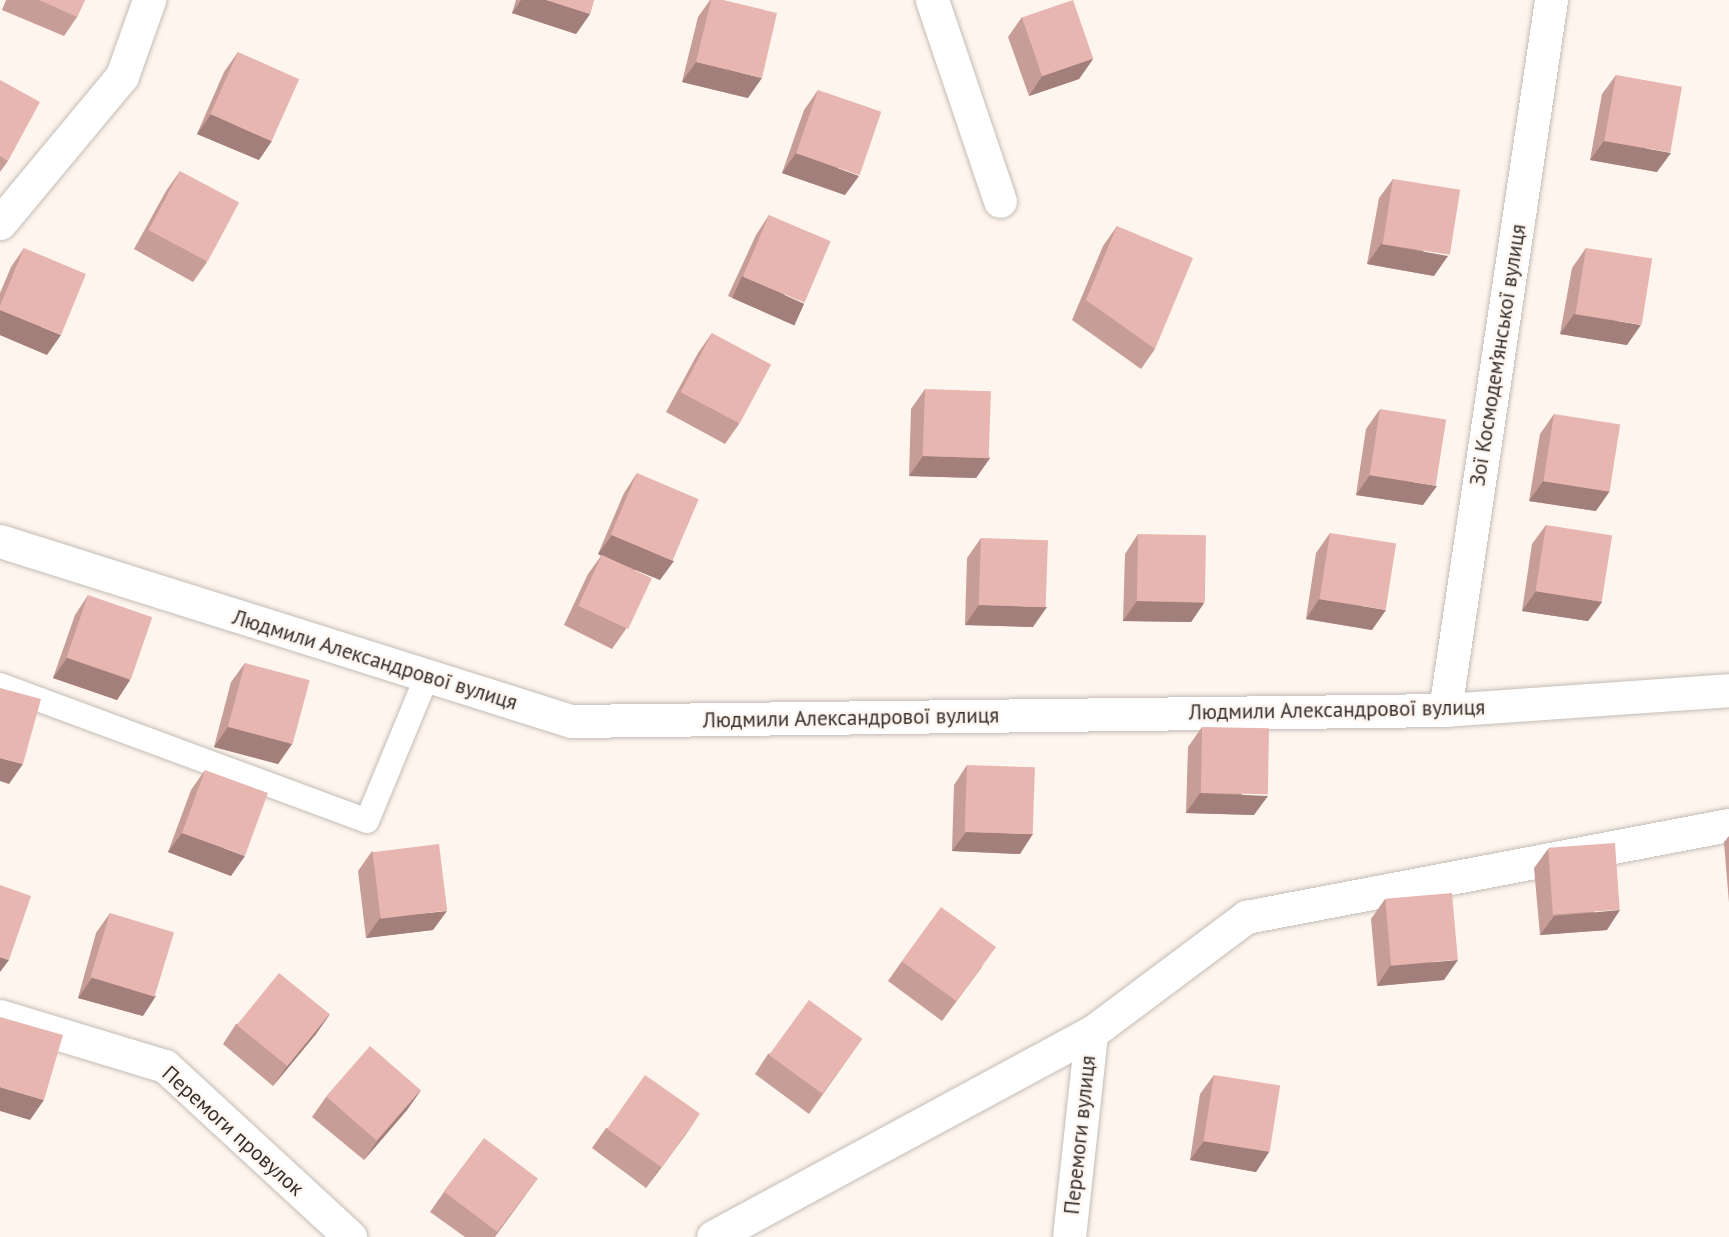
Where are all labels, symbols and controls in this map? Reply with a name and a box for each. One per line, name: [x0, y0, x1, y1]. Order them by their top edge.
street label: Зої Космодем’янської вулиця: [1465, 222, 1531, 488]
street label: Людмили Александрової вулиця: [229, 605, 521, 715]
street label: Людмили Александрової вулиця: [1188, 695, 1486, 725]
street label: Людмили Александрової вулиця: [702, 703, 1000, 733]
street label: Перемоги вулиця: [1059, 1054, 1101, 1216]
street label: Перемоги провулок: [157, 1061, 309, 1201]

